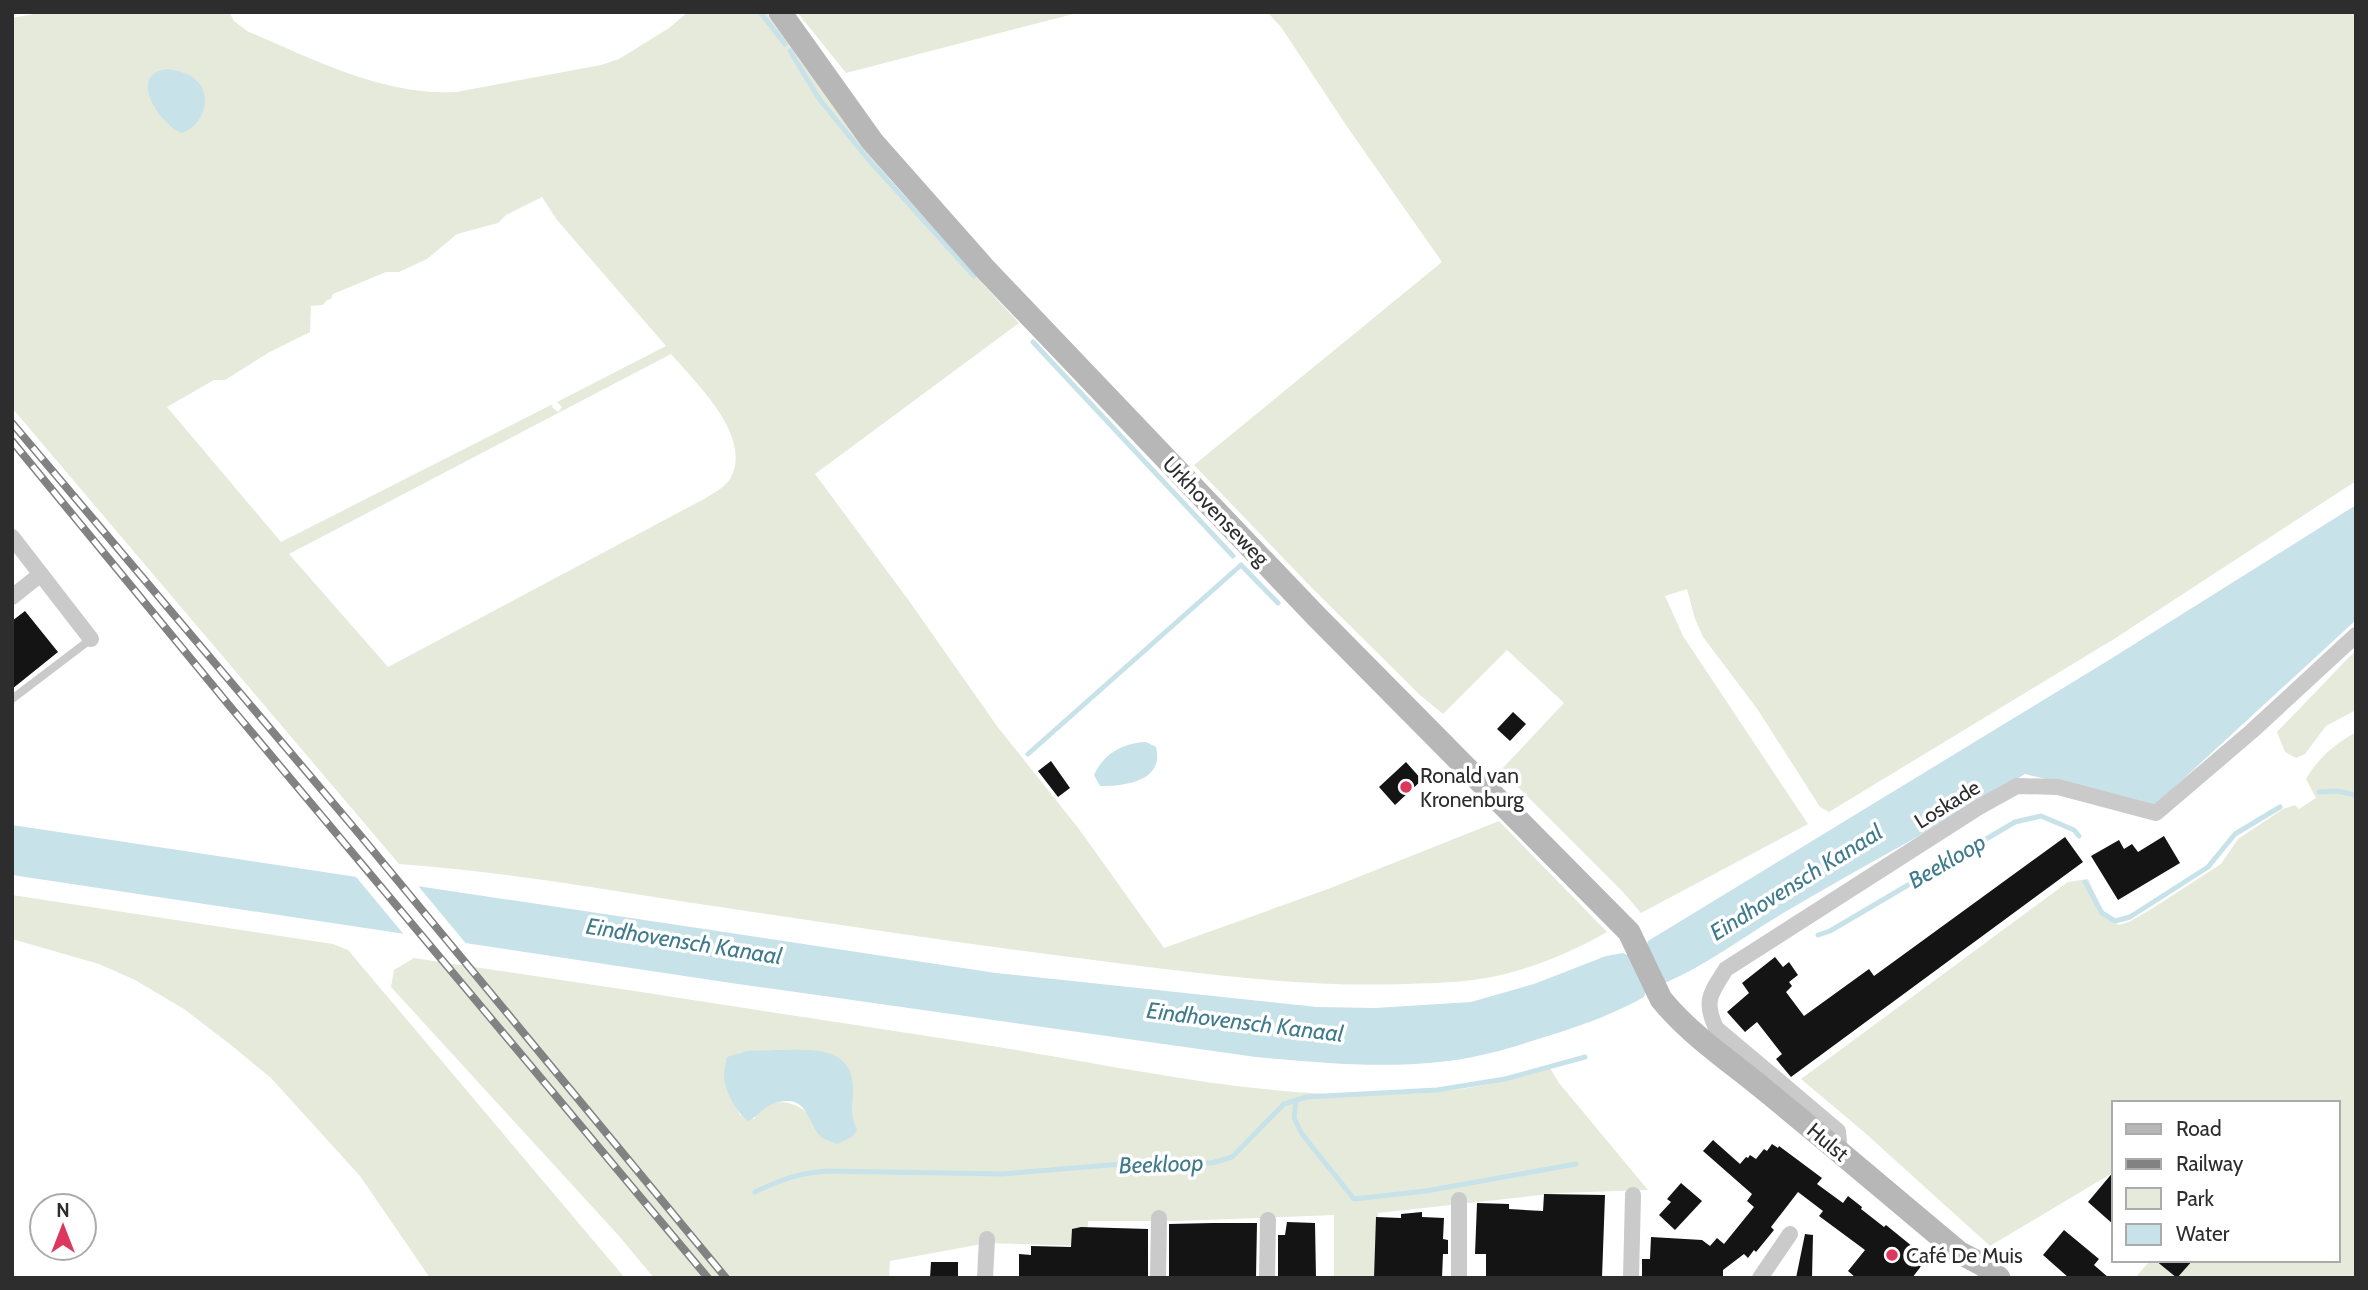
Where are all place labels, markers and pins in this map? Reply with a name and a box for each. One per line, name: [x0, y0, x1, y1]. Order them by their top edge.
place label: Ronald van Kronenburg: [1420, 763, 1524, 812]
marker: Ronald van Kronenburg: [1398, 779, 1414, 795]
place label: Café De Muis: [1906, 1243, 2023, 1268]
marker: Café De Muis: [1884, 1247, 1900, 1263]

